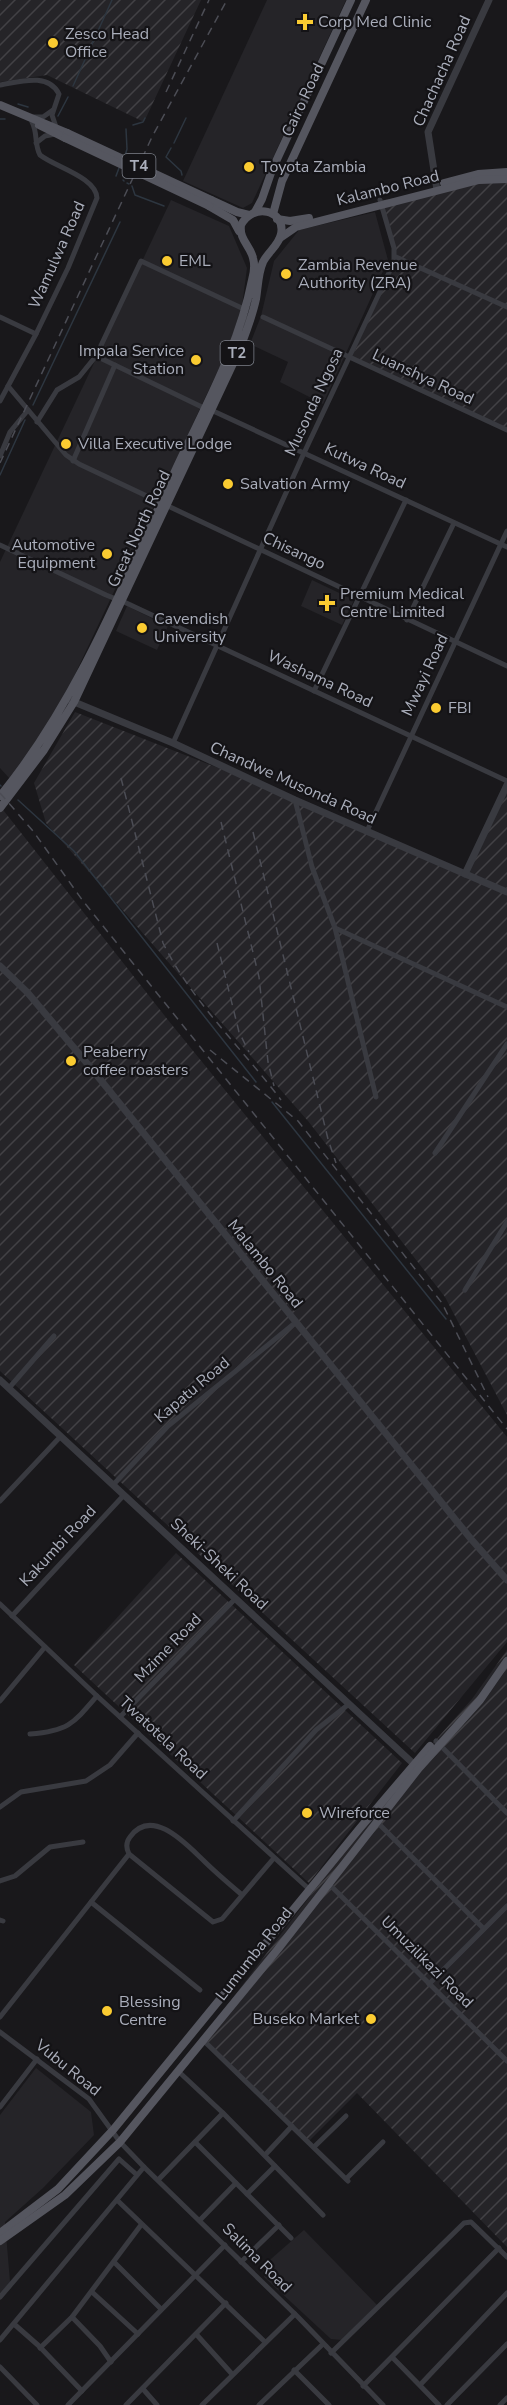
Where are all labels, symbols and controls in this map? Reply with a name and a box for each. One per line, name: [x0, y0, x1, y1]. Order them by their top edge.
place label: Corp Med Clinic: [318, 11, 432, 33]
street label: Chachacha Road: [408, 12, 476, 130]
marker: Corp Med Clinic: [296, 13, 314, 31]
place label: Zesco Head Office: [65, 23, 149, 63]
marker: Zesco Head Office: [46, 36, 60, 50]
street label: Cairo Road: [276, 60, 330, 140]
road number: T4: [122, 154, 156, 178]
place label: Toyota Zambia: [261, 156, 366, 178]
marker: Toyota Zambia: [242, 160, 256, 174]
street label: Kalambo Road: [334, 165, 442, 211]
street label: Wamulwa Road: [23, 198, 91, 312]
place label: EML: [179, 250, 211, 272]
marker: EML: [160, 254, 174, 268]
place label: Zambia Revenue Authority (ZRA): [298, 254, 417, 294]
marker: Zambia Revenue Authority (ZRA): [279, 267, 293, 281]
place label: Impala Service Station: [79, 340, 184, 380]
road number: T2: [220, 341, 254, 365]
street label: Luanshya Road: [369, 344, 477, 410]
street label: Musonda Ngosa: [279, 345, 349, 459]
marker: Impala Service Station: [189, 353, 203, 367]
place label: Villa Executive Lodge: [77, 433, 232, 455]
marker: Villa Executive Lodge: [59, 437, 73, 451]
street label: Kutwa Road: [321, 438, 409, 494]
street label: Great North Road: [102, 467, 176, 591]
place label: Salvation Army: [240, 473, 351, 495]
marker: Salvation Army: [221, 477, 235, 491]
street label: Chisango: [259, 527, 329, 575]
place label: Automotive Equipment: [11, 534, 95, 574]
marker: Automotive Equipment: [100, 547, 114, 561]
place label: Premium Medical Centre Limited: [340, 583, 464, 623]
marker: Premium Medical Centre Limited: [318, 594, 336, 612]
place label: Cavendish University: [154, 608, 228, 648]
marker: Cavendish University: [135, 621, 149, 635]
street label: Mwayi Road: [396, 630, 454, 720]
street label: Washama Road: [264, 645, 376, 713]
place label: FBI: [448, 697, 472, 719]
marker: FBI: [429, 701, 443, 715]
street label: Chandwe Musonda Road: [206, 736, 380, 830]
place label: Peaberry coffee roasters: [83, 1041, 188, 1081]
marker: Peaberry coffee roasters: [64, 1054, 78, 1068]
street label: Malambo Road: [222, 1215, 308, 1313]
street label: Kapatu Road: [150, 1352, 234, 1428]
street label: Kakumbi Road: [15, 1501, 101, 1591]
street label: Sheki-Sheki Road: [165, 1513, 273, 1615]
street label: Mzime Road: [129, 1609, 207, 1687]
street label: Twatotela Road: [114, 1691, 212, 1785]
place label: Wireforce: [319, 1802, 390, 1824]
marker: Wireforce: [300, 1806, 314, 1820]
street label: Lumumba Road: [211, 1903, 297, 2005]
street label: Umuzilikazi Road: [376, 1911, 478, 2013]
place label: Blessing Centre: [119, 1991, 181, 2031]
marker: Blessing Centre: [100, 2004, 114, 2018]
place label: Buseko Market: [252, 2008, 359, 2030]
marker: Buseko Market: [364, 2012, 378, 2026]
street label: Vubu Road: [30, 2034, 106, 2101]
street label: Salima Road: [217, 2218, 297, 2298]

